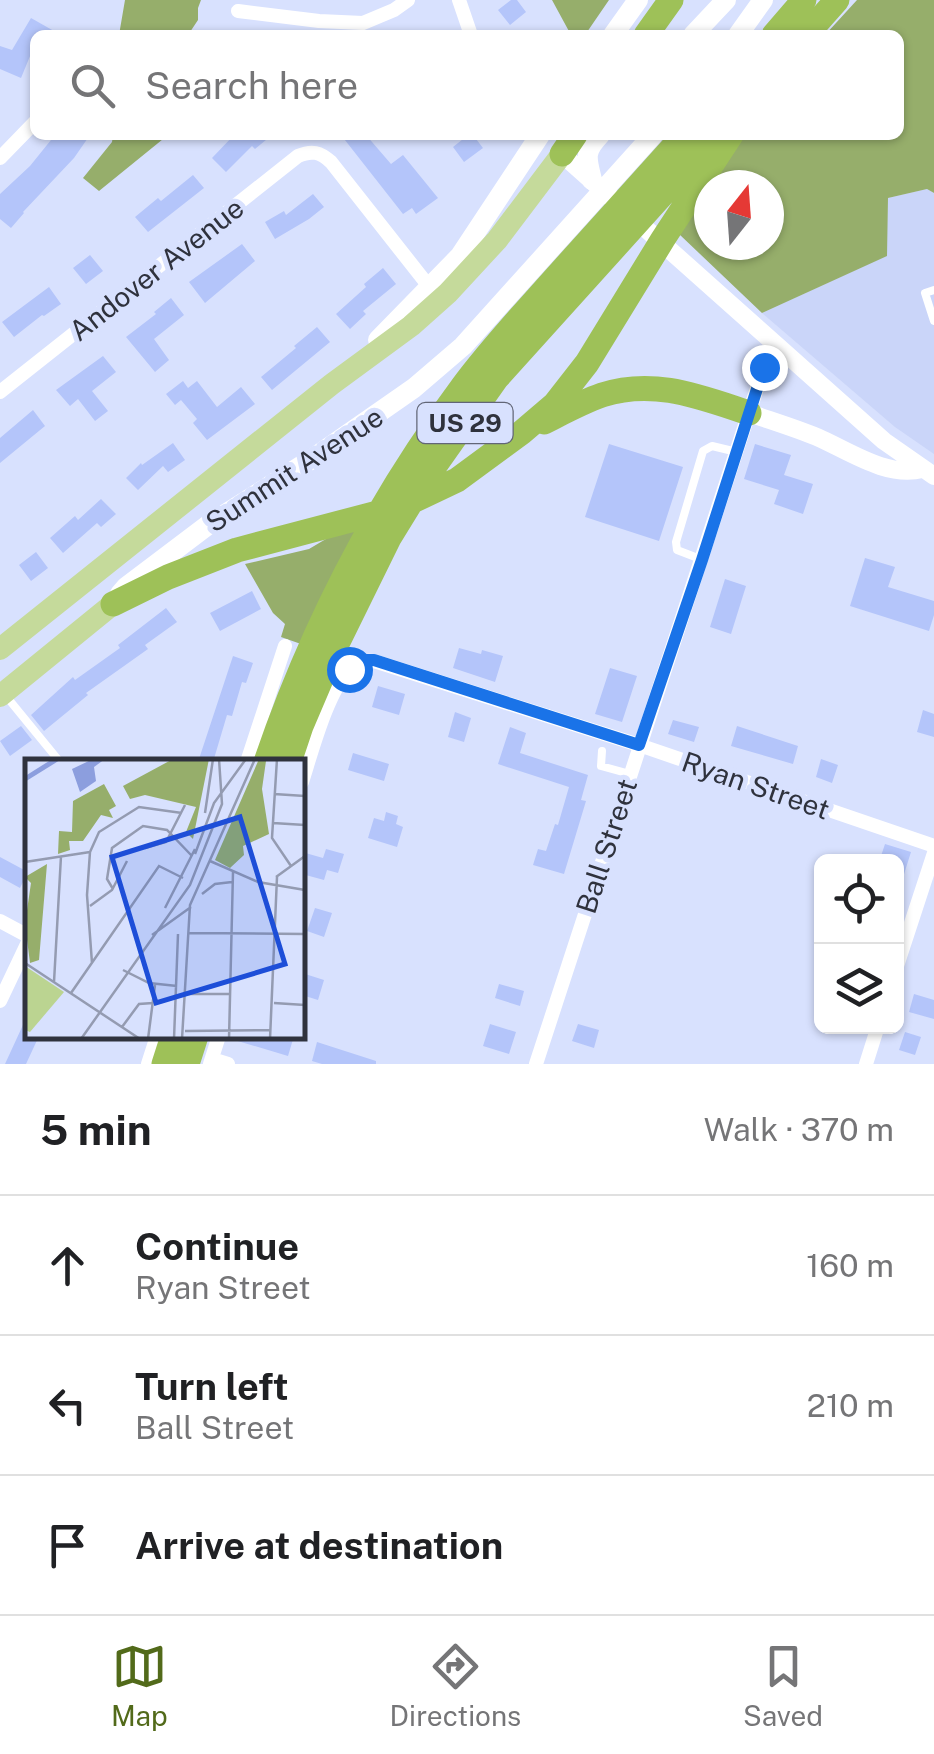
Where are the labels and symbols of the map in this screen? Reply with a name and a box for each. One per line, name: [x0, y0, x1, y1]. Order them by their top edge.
north arrow: [694, 170, 784, 260]
street label: Andover Avenue: [62, 191, 250, 347]
route end: [742, 345, 788, 391]
street label: Summit Avenue: [199, 399, 389, 539]
road number: US 29: [418, 403, 512, 443]
route start: [327, 647, 373, 693]
street label: Ryan Street: [678, 744, 834, 826]
inset map: [25, 759, 305, 1039]
street label: Ball Street: [569, 775, 643, 917]

